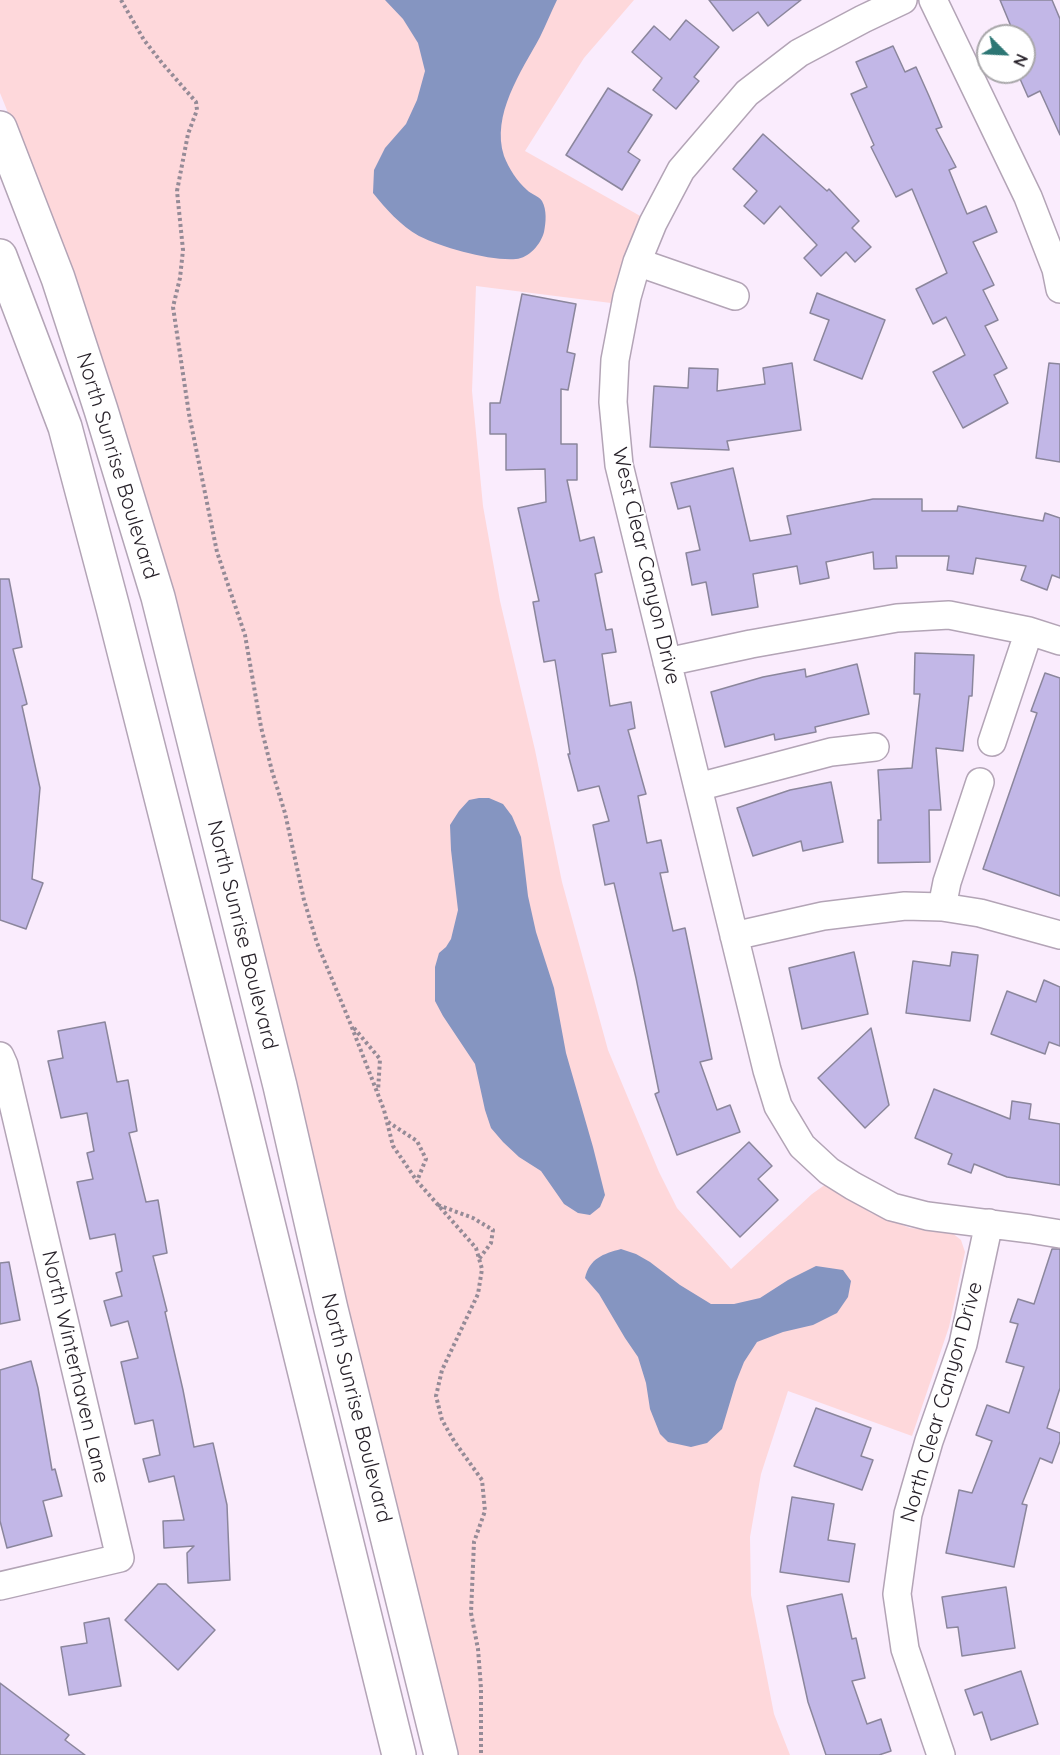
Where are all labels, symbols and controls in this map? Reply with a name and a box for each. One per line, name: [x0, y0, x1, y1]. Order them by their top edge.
north arrow: [976, 24, 1036, 84]
text: N: [1009, 51, 1032, 70]
street label: North Sunrise Boulevard: [71, 350, 163, 582]
street label: West Clear Canyon Drive: [606, 445, 686, 687]
street label: North Sunrise Boulevard: [201, 818, 283, 1052]
street label: North Winterhaven Lane: [36, 1248, 114, 1486]
street label: North Clear Canyon Drive: [896, 1279, 988, 1525]
street label: North Sunrise Boulevard: [315, 1291, 397, 1525]

